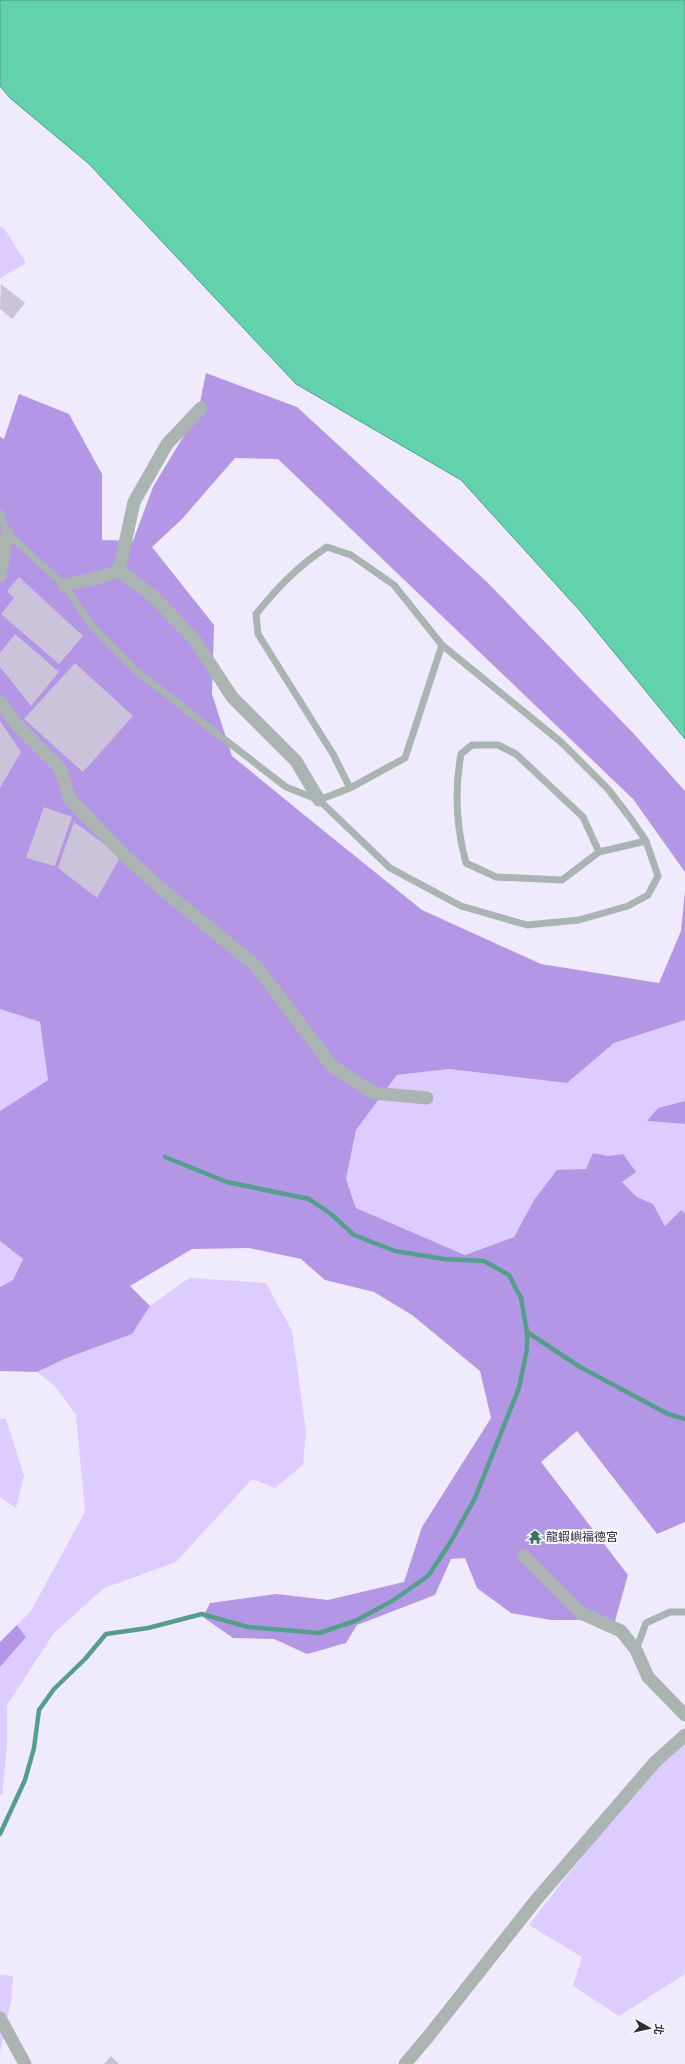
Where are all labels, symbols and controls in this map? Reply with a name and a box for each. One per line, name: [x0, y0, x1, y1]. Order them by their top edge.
temple icon: 龍蝦嶼福德宮: [527, 1529, 543, 1545]
place label: 龍蝦嶼福德宮: [546, 1529, 618, 1544]
north arrow: [629, 2008, 669, 2048]
text: 北: [651, 2023, 667, 2036]

